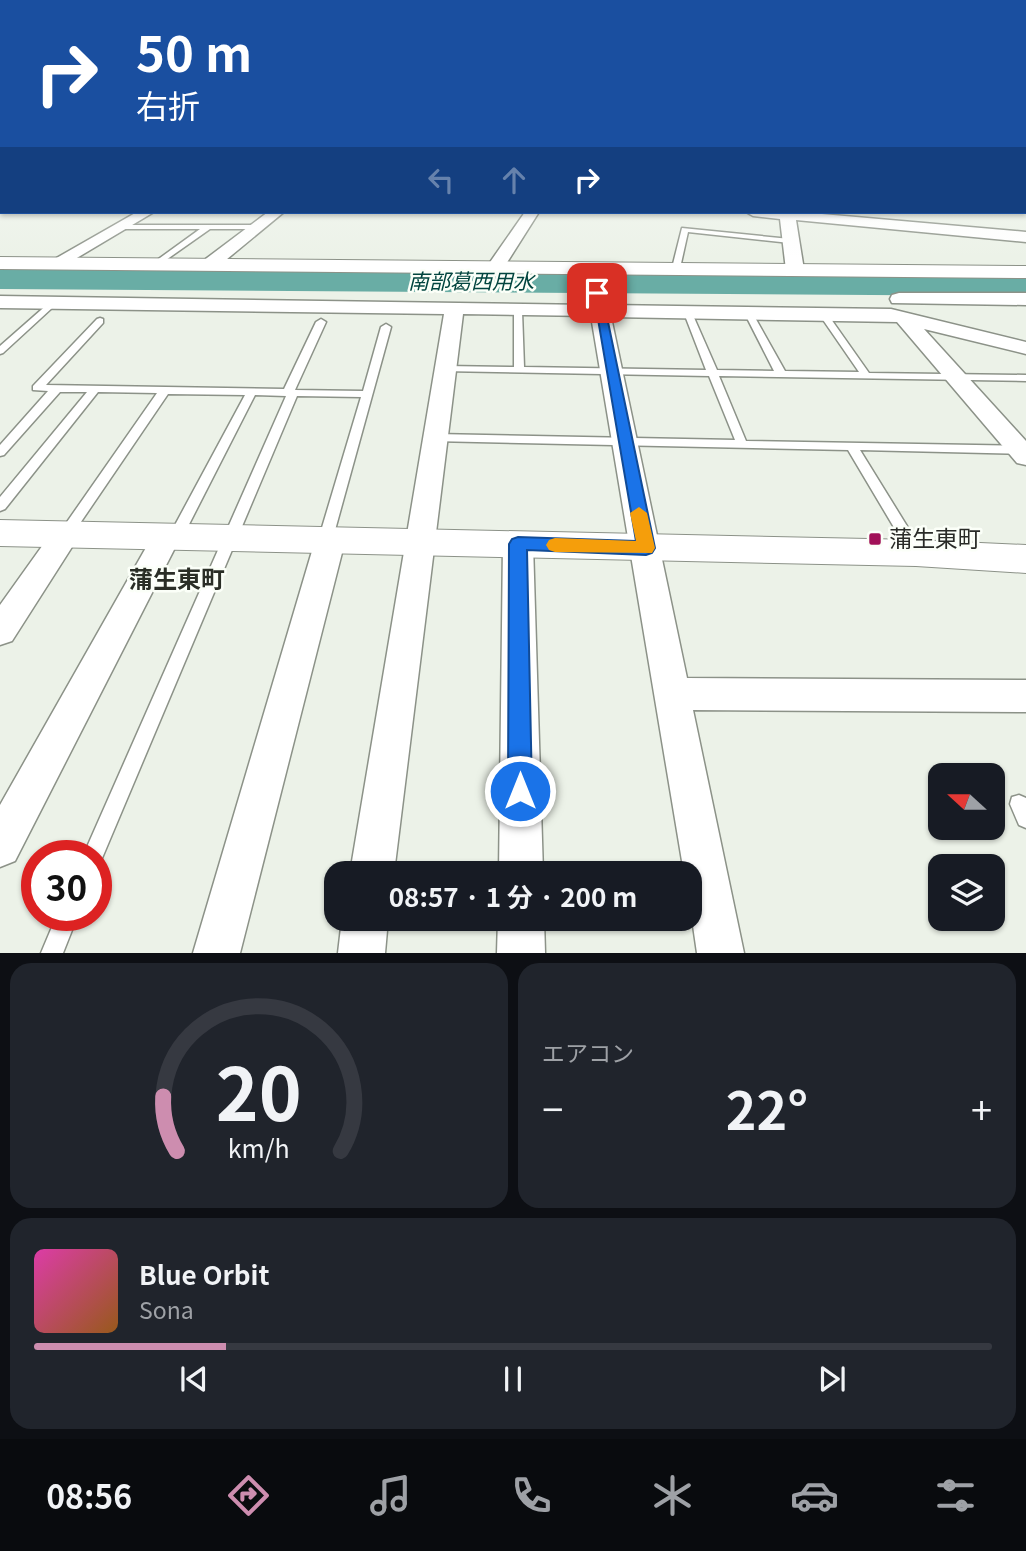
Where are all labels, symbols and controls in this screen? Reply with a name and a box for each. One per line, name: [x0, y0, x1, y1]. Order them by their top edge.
text: 50 m: [136, 15, 252, 86]
icon: right: [21, 28, 112, 119]
text: 右折: [136, 81, 200, 127]
icon: left: [422, 161, 460, 199]
icon: ahead: [495, 161, 533, 199]
icon: right: [568, 161, 606, 199]
pin: [567, 263, 627, 323]
water label: 南部葛西用水: [408, 265, 536, 295]
icon: arrive: [578, 274, 616, 312]
place label: 蒲生東町: [889, 520, 981, 554]
marker: 蒲生東町: [867, 531, 883, 547]
district label: 蒲生東町: [129, 560, 225, 595]
position arrow: [483, 754, 557, 828]
north arrow: [928, 763, 1004, 840]
map controls: [928, 763, 1005, 931]
speed limit sign: 30: [21, 840, 112, 931]
button: layers: [928, 854, 1005, 931]
text: 08:57 · 1 分 · 200 m: [389, 877, 637, 914]
text: エアコン: [542, 1035, 634, 1069]
text: 20: [216, 1038, 302, 1143]
text: 22°: [726, 1070, 808, 1145]
text: −: [542, 1080, 563, 1135]
text: +: [971, 1080, 992, 1135]
text: km/h: [228, 1129, 290, 1165]
text: Blue Orbit: [139, 1255, 269, 1292]
text: Sona: [139, 1292, 194, 1326]
icon: previous: [175, 1360, 213, 1398]
icon: pause: [494, 1360, 532, 1398]
icon: next: [813, 1360, 851, 1398]
icon: directions: [224, 1471, 273, 1520]
icon: music: [366, 1471, 415, 1520]
icon: phone: [507, 1471, 556, 1520]
icon: climate: [648, 1471, 697, 1520]
icon: car: [790, 1471, 839, 1520]
icon: filters: [931, 1471, 980, 1520]
text: 08:56: [46, 1472, 132, 1518]

